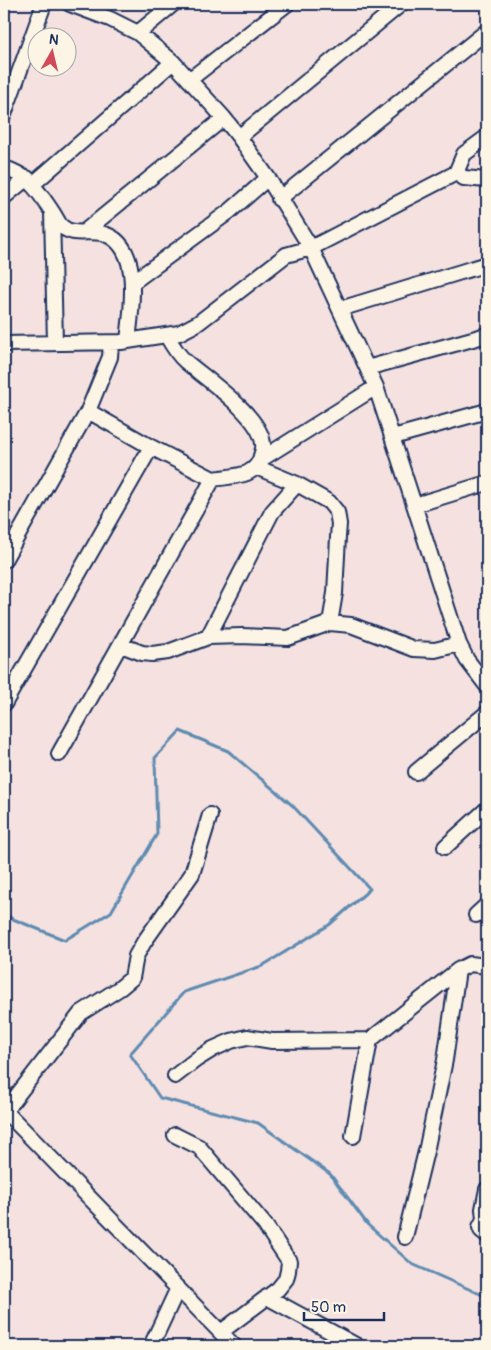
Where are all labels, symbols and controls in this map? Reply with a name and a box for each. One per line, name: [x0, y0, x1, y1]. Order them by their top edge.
north arrow: [28, 28, 78, 78]
text: N: [48, 31, 60, 49]
scale bar: [304, 1290, 384, 1322]
text: 50 m: [311, 1298, 346, 1317]

